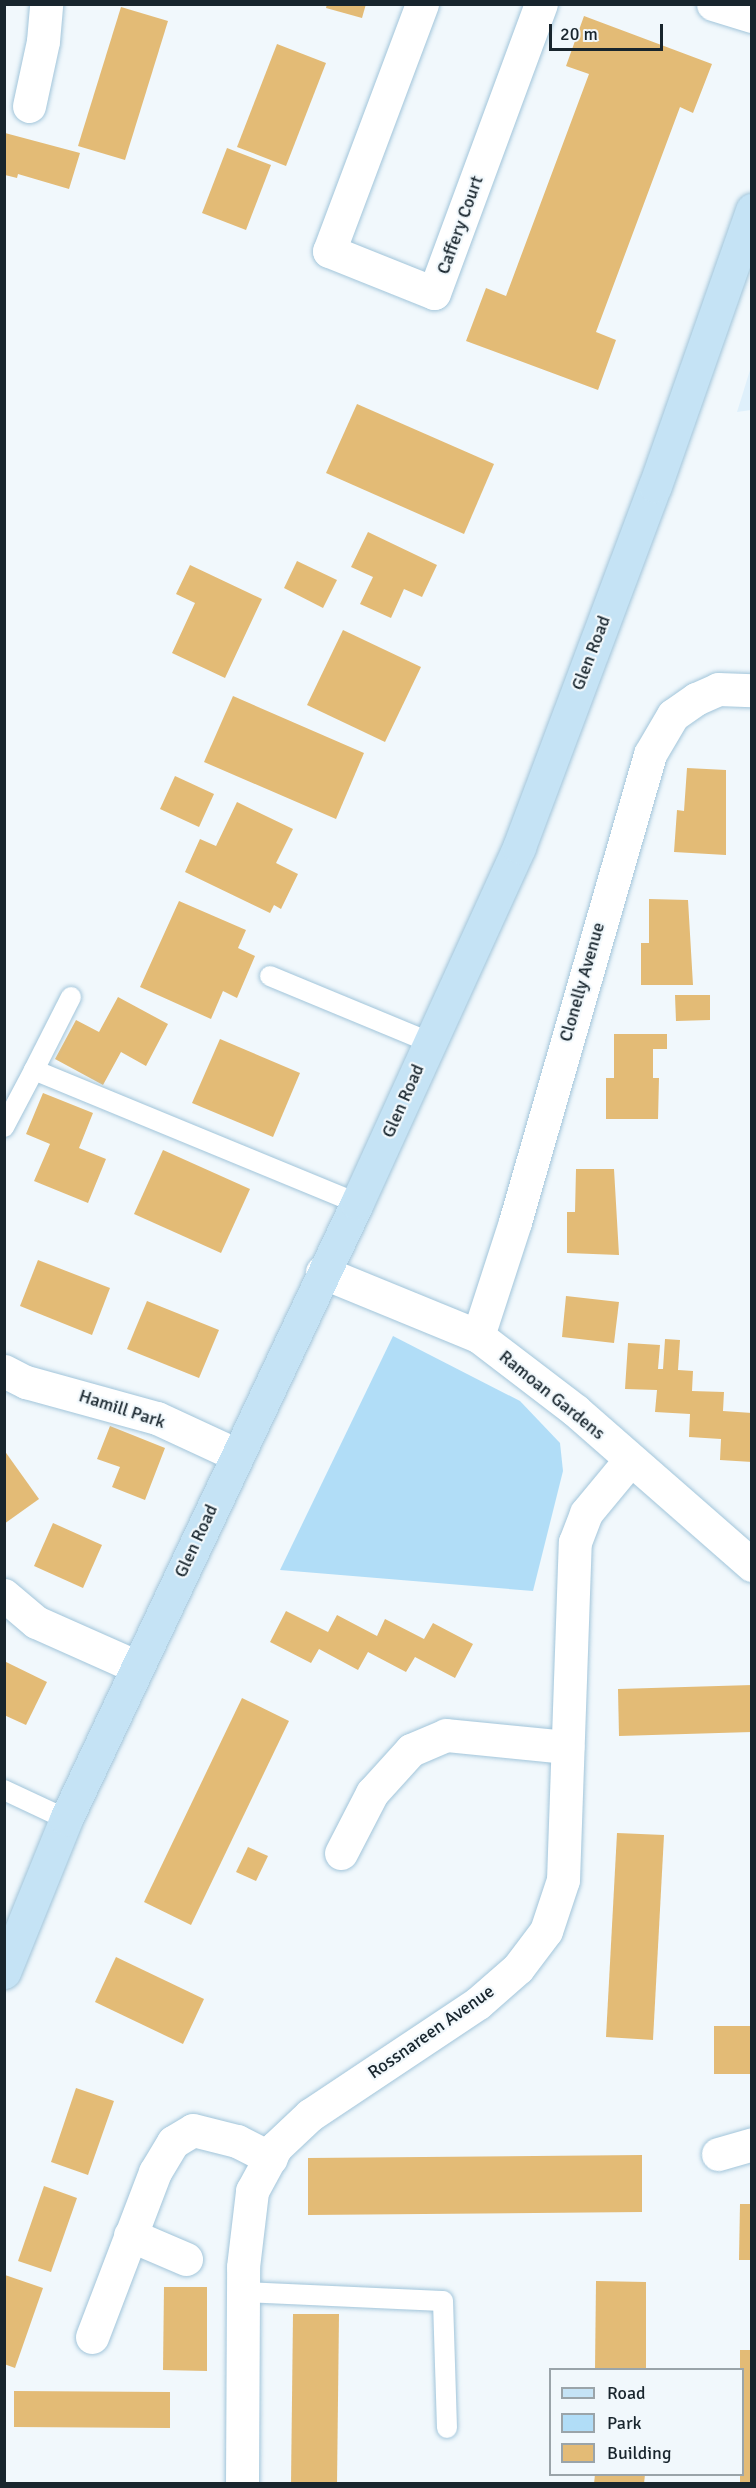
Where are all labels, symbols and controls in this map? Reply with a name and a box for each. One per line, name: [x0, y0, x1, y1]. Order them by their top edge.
scale bar: [552, 12, 666, 50]
text: 20 m: [560, 23, 598, 45]
street label: Caffery Court: [432, 173, 488, 277]
street label: Glen Road: [567, 613, 615, 693]
street label: Clonelly Avenue: [555, 920, 609, 1044]
street label: Glen Road: [377, 1061, 429, 1141]
street label: Ramoan Gardens: [495, 1346, 609, 1444]
street label: Hamill Park: [76, 1385, 168, 1433]
street label: Glen Road: [170, 1501, 222, 1581]
street label: Rossnareen Avenue: [364, 1980, 498, 2084]
legend: [549, 2368, 744, 2476]
text: Road: [607, 2382, 646, 2404]
text: Park: [607, 2412, 642, 2434]
text: Building: [607, 2442, 671, 2464]

